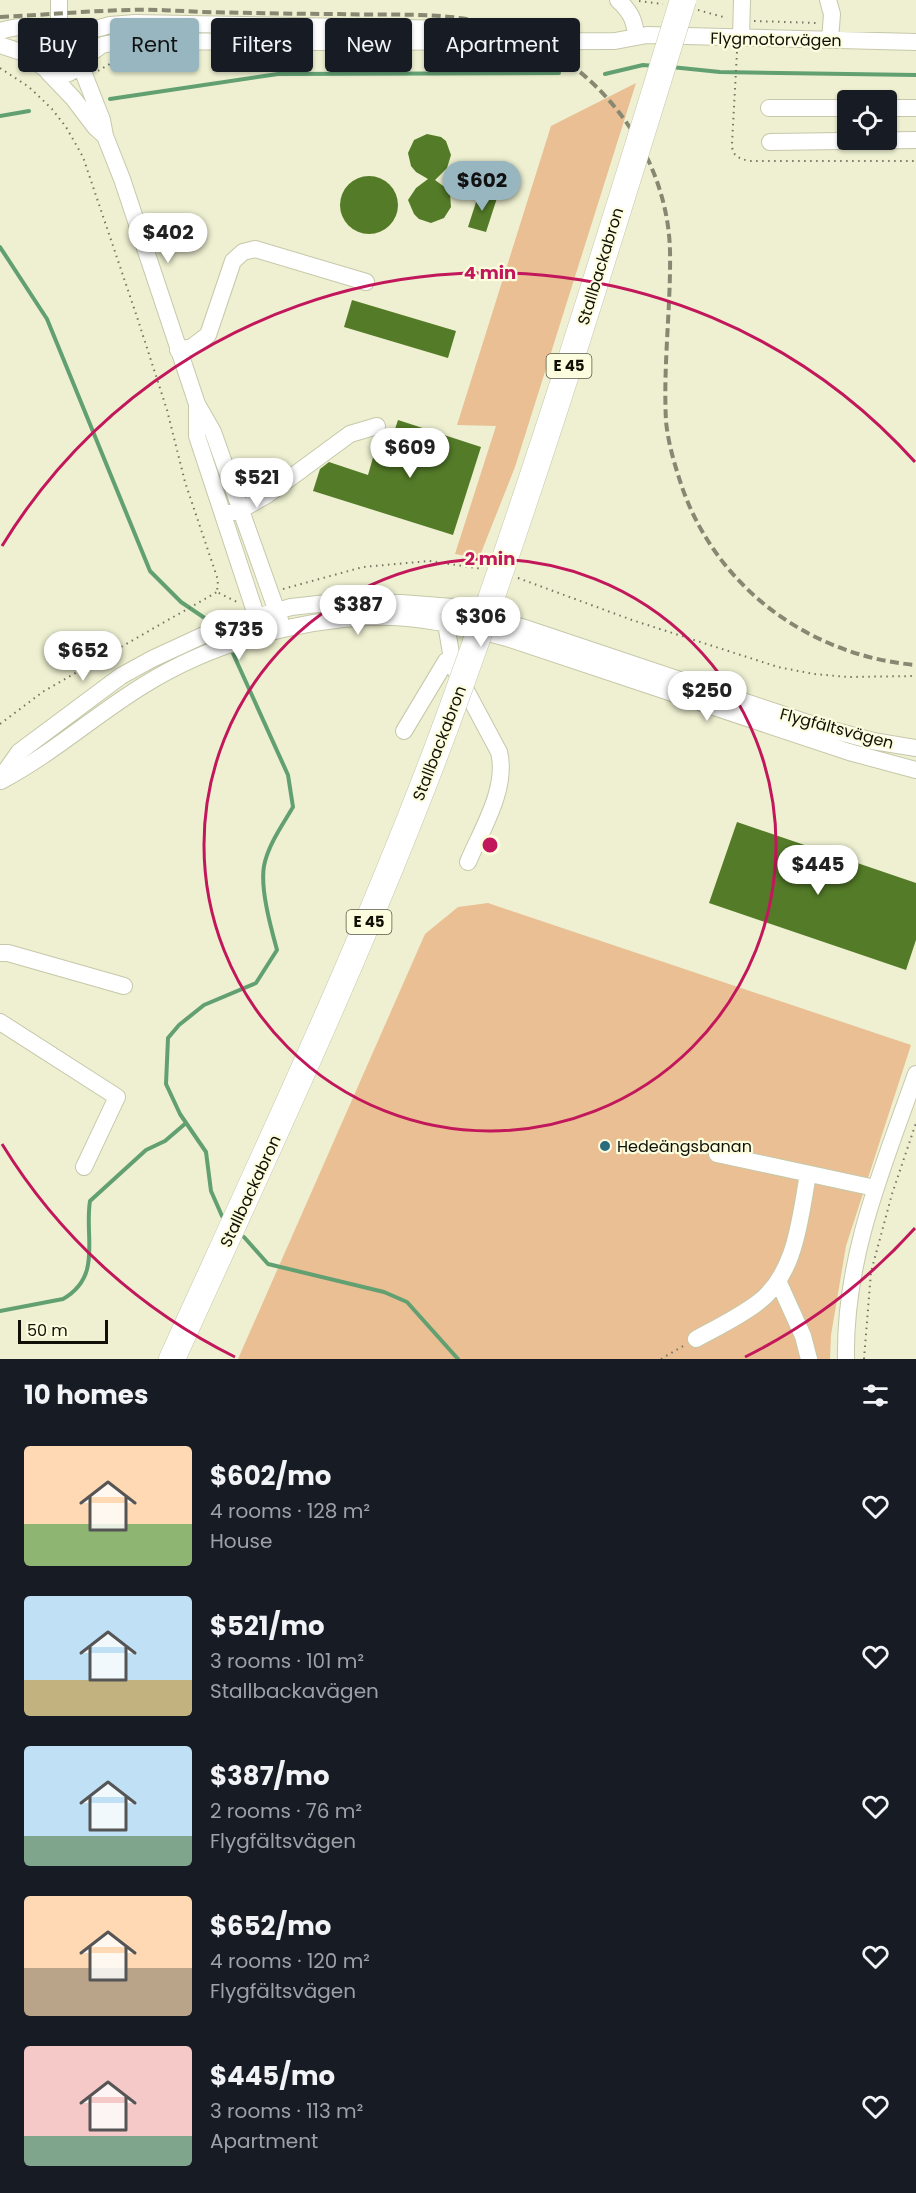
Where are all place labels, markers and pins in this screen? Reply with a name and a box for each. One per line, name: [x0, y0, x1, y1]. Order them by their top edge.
pin: $602: [446, 161, 518, 212]
pin: $402: [132, 213, 204, 264]
pin: $609: [374, 428, 446, 479]
pin: $521: [221, 458, 293, 509]
pin: $387: [322, 585, 394, 636]
pin: $306: [445, 597, 517, 648]
pin: $735: [203, 610, 275, 661]
pin: $652: [47, 631, 119, 682]
pin: $250: [671, 671, 743, 722]
centre of rings: [480, 835, 500, 855]
pin: $445: [782, 845, 854, 896]
place label: Hedeängsbanan: [617, 1135, 752, 1158]
marker: Hedeängsbanan: [598, 1139, 612, 1153]

